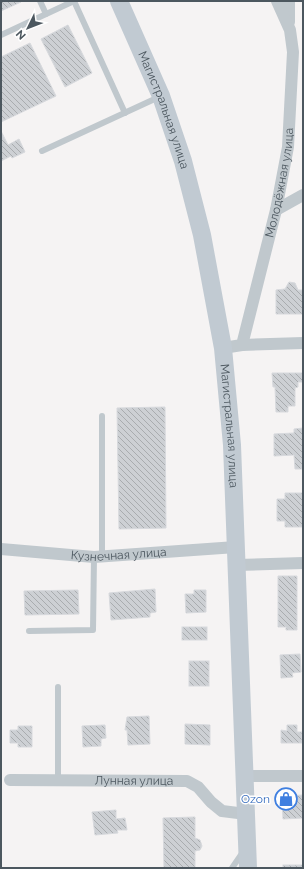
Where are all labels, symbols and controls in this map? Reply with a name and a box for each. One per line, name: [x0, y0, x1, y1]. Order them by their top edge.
north arrow: [8, 8, 48, 48]
text: N: [13, 27, 29, 42]
street label: Магистральная улица: [135, 49, 192, 170]
street label: Молодёжная улица: [262, 127, 296, 239]
street label: Магистральная улица: [218, 363, 241, 488]
street label: Кузнечная улица: [70, 545, 167, 564]
street label: Лунная улица: [95, 773, 173, 788]
shop icon: Ozon: [273, 786, 299, 812]
place label: Ozon: [241, 792, 270, 806]

